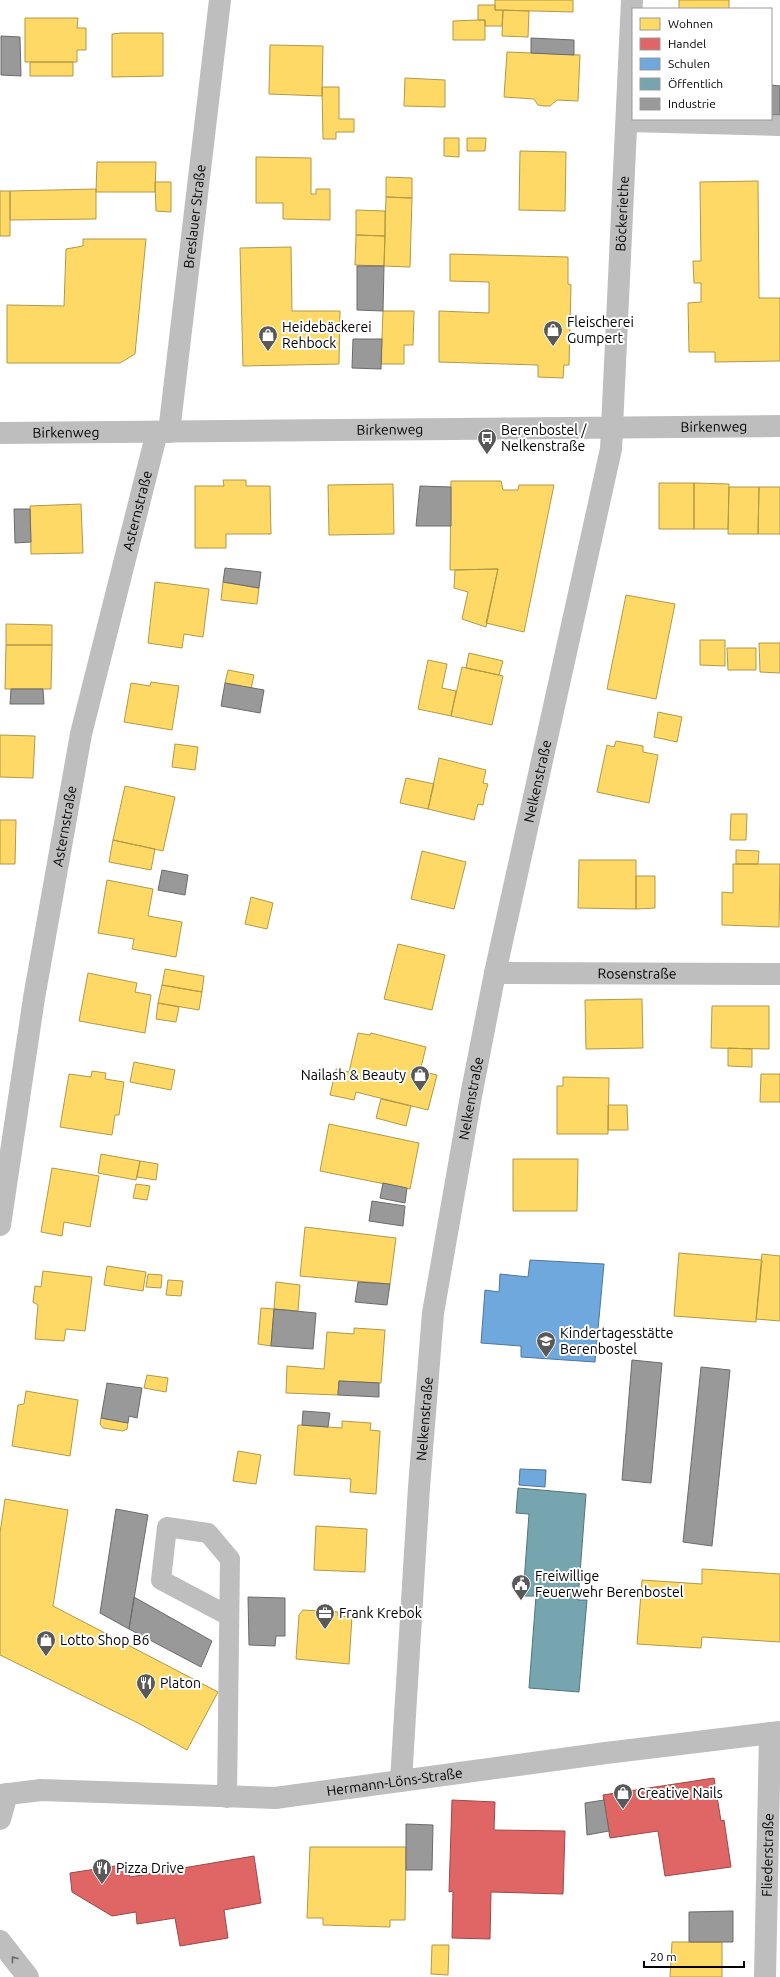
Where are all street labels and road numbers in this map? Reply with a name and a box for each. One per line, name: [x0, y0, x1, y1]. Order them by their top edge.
street label: Breslauer Straße: [180, 164, 209, 269]
street label: Böckeriethe: [612, 175, 632, 252]
street label: Birkenweg: [680, 418, 747, 435]
street label: Birkenweg: [356, 421, 423, 438]
street label: Birkenweg: [33, 424, 99, 441]
street label: Asternstraße: [119, 469, 155, 552]
street label: Nelkenstraße: [521, 739, 554, 824]
street label: Asternstraße: [50, 784, 80, 868]
street label: Rosenstraße: [597, 965, 677, 982]
street label: Nelkenstraße: [455, 1055, 486, 1141]
street label: Nelkenstraße: [413, 1376, 436, 1461]
street label: Hermann-Löns-Straße: [325, 1765, 463, 1799]
street label: Fliederstraße: [759, 1813, 776, 1897]

